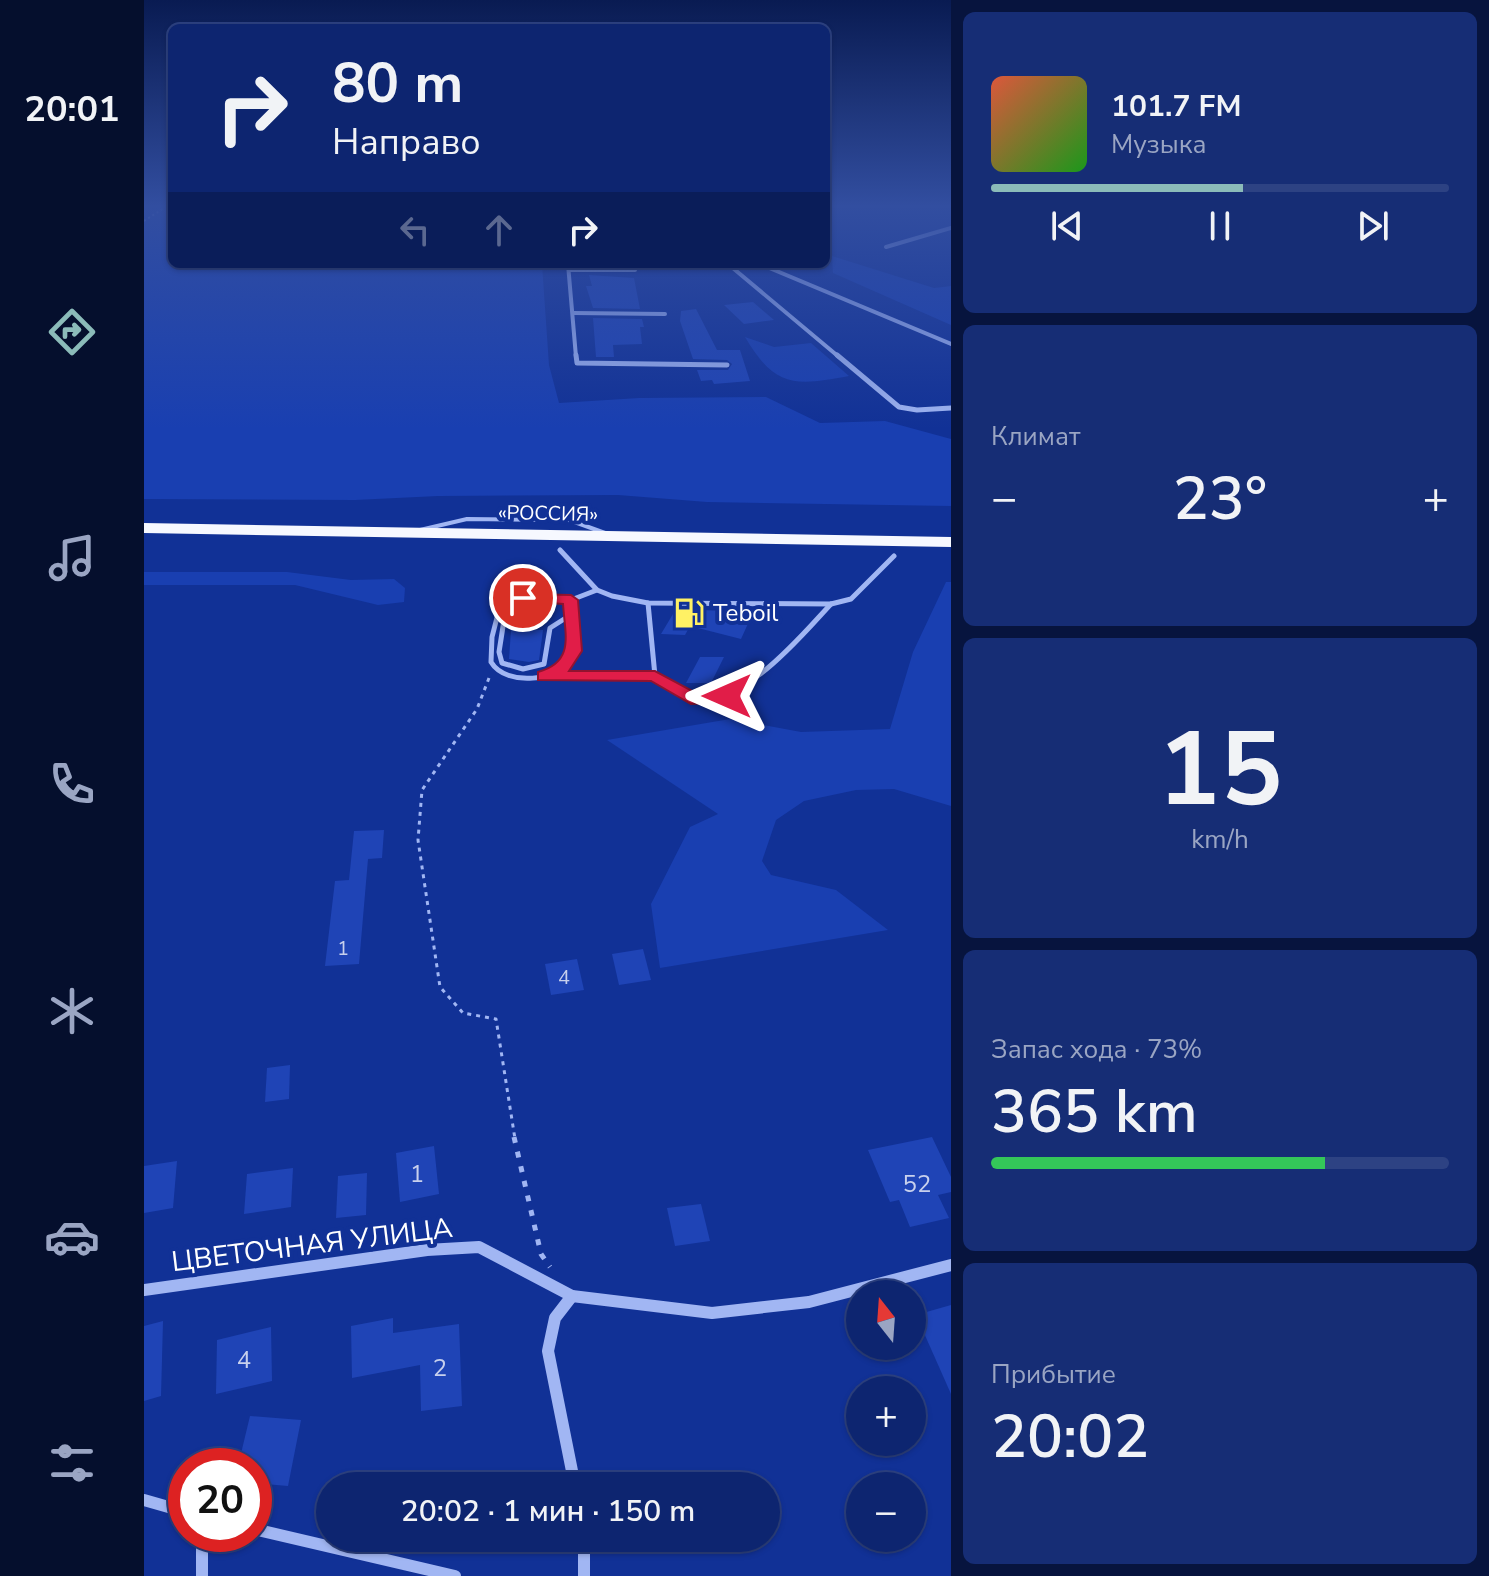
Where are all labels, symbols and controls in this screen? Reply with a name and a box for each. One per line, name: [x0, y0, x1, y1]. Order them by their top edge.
text: 80 m: [332, 45, 463, 122]
icon: right: [200, 56, 304, 160]
text: 20:01: [24, 85, 120, 134]
text: 101.7 FM: [1111, 86, 1241, 127]
text: Направо: [332, 118, 481, 167]
text: Музыка: [1111, 127, 1206, 162]
icon: previous: [1045, 204, 1089, 248]
icon: pause: [1198, 204, 1242, 248]
icon: next: [1351, 204, 1395, 248]
icon: left: [393, 208, 437, 252]
icon: ahead: [477, 208, 521, 252]
icon: right: [561, 208, 605, 252]
icon: directions: [44, 304, 100, 360]
text: Климат: [991, 419, 1080, 454]
text: 23°: [1173, 458, 1267, 540]
text: −: [991, 469, 1017, 529]
text: +: [1423, 469, 1449, 529]
street label: «РОССИЯ»: [498, 499, 598, 528]
icon: music: [44, 530, 100, 586]
pin: [489, 564, 557, 632]
icon: arrive: [501, 576, 545, 620]
fuel station icon: Teboil: [672, 596, 706, 630]
place label: Teboil: [713, 597, 778, 629]
position arrow: [685, 654, 769, 738]
text: 15: [1158, 699, 1282, 841]
icon: phone: [44, 756, 100, 812]
text: km/h: [1191, 822, 1249, 857]
house number: 1: [337, 935, 349, 962]
house number: 4: [558, 964, 570, 991]
icon: climate: [44, 983, 100, 1039]
text: Запас хода · 73%: [991, 1032, 1202, 1067]
text: 365 km: [991, 1071, 1198, 1153]
house number: 1: [410, 1158, 424, 1190]
house number: 52: [903, 1168, 931, 1200]
icon: car: [44, 1209, 100, 1265]
street label: ЦВЕТОЧНАЯ УЛИЦА: [169, 1209, 455, 1281]
north arrow: [846, 1280, 926, 1360]
map controls: [846, 1280, 926, 1552]
house number: 4: [237, 1344, 251, 1376]
house number: 2: [433, 1352, 447, 1384]
text: Прибытие: [991, 1357, 1116, 1392]
button: +: [846, 1376, 926, 1456]
text: 20:02: [991, 1396, 1149, 1478]
icon: filters: [44, 1435, 100, 1491]
speed limit sign: 20: [168, 1448, 272, 1552]
button: −: [846, 1472, 926, 1552]
text: 20:02 · 1 мин · 150 m: [401, 1491, 695, 1532]

